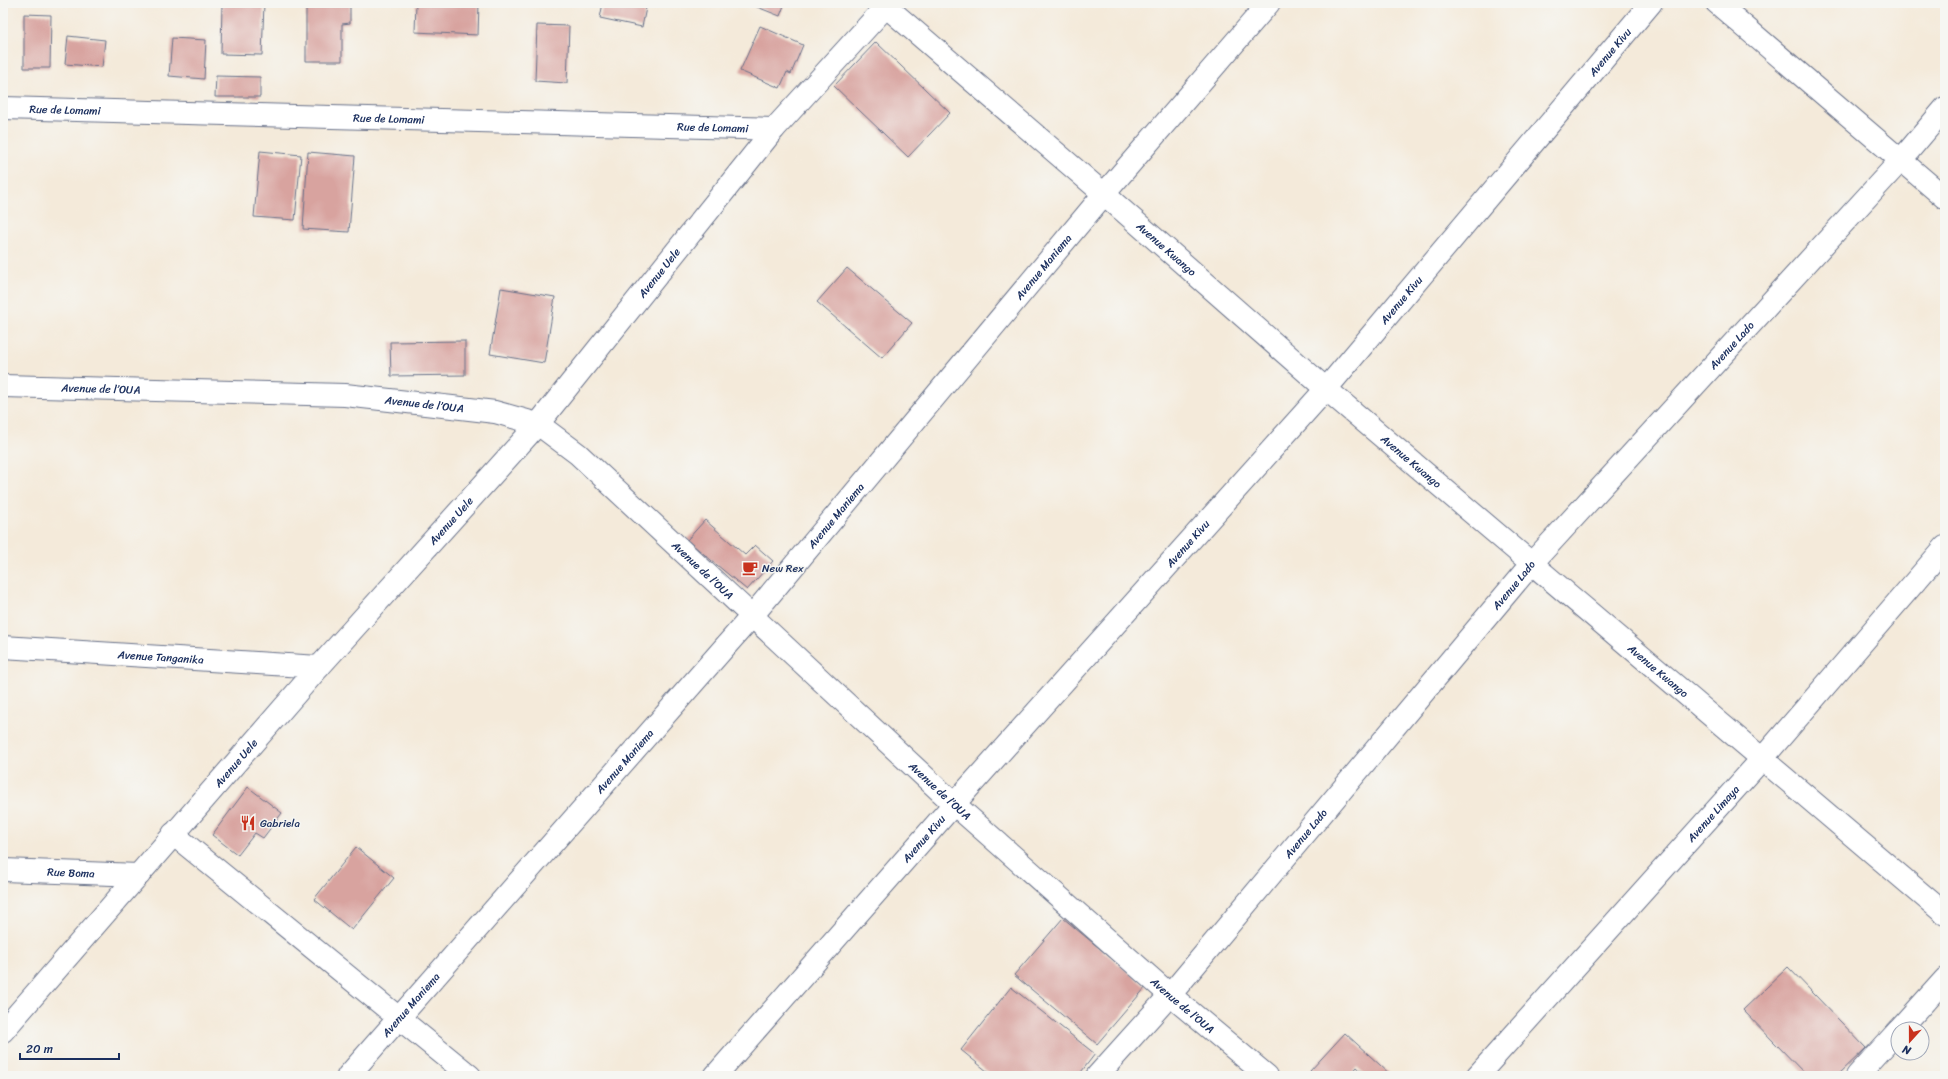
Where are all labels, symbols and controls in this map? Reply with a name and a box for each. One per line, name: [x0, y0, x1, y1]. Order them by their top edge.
street label: Avenue Kivu: [1583, 23, 1636, 81]
street label: Rue de Lomami: [29, 99, 102, 120]
street label: Rue de Lomami: [353, 108, 426, 129]
street label: Rue de Lomami: [677, 117, 750, 138]
street label: Avenue Kwango: [1131, 216, 1201, 281]
street label: Avenue Maniema: [1009, 229, 1077, 305]
street label: Avenue Uele: [632, 243, 685, 303]
street label: Avenue Kivu: [1374, 271, 1427, 329]
street label: Avenue Lado: [1703, 316, 1759, 374]
street label: Avenue de l’OUA: [60, 378, 141, 399]
street label: Avenue de l’OUA: [383, 390, 465, 418]
street label: Avenue Kwango: [1376, 429, 1446, 493]
street label: Avenue Maniema: [802, 478, 869, 553]
street label: Avenue Uele: [423, 492, 478, 550]
street label: Avenue Kivu: [1160, 515, 1214, 572]
street label: Avenue de l’OUA: [666, 535, 738, 604]
street label: Avenue Lado: [1486, 556, 1540, 615]
cafe icon: New Rex: [741, 559, 759, 577]
place label: New Rex: [762, 559, 804, 578]
street label: Avenue Kwango: [1623, 639, 1693, 703]
street label: Avenue Tanganika: [116, 645, 205, 669]
street label: Avenue Maniema: [590, 724, 659, 799]
street label: Avenue Uele: [208, 734, 263, 792]
street label: Avenue de l’OUA: [904, 756, 975, 825]
street label: Avenue Limaya: [1681, 780, 1744, 847]
street label: Avenue Lado: [1278, 804, 1332, 863]
street label: Avenue Kivu: [896, 810, 950, 868]
restaurant icon: Gabriela: [239, 814, 257, 832]
place label: Gabriela: [260, 814, 300, 833]
street label: Rue Boma: [47, 862, 96, 883]
street label: Avenue Maniema: [376, 968, 445, 1042]
street label: Avenue de l’OUA: [1145, 972, 1219, 1038]
north arrow: [1890, 1021, 1930, 1061]
scale bar: [20, 1035, 119, 1061]
text: 20 m: [26, 1038, 53, 1060]
text: N: [1899, 1039, 1914, 1060]

